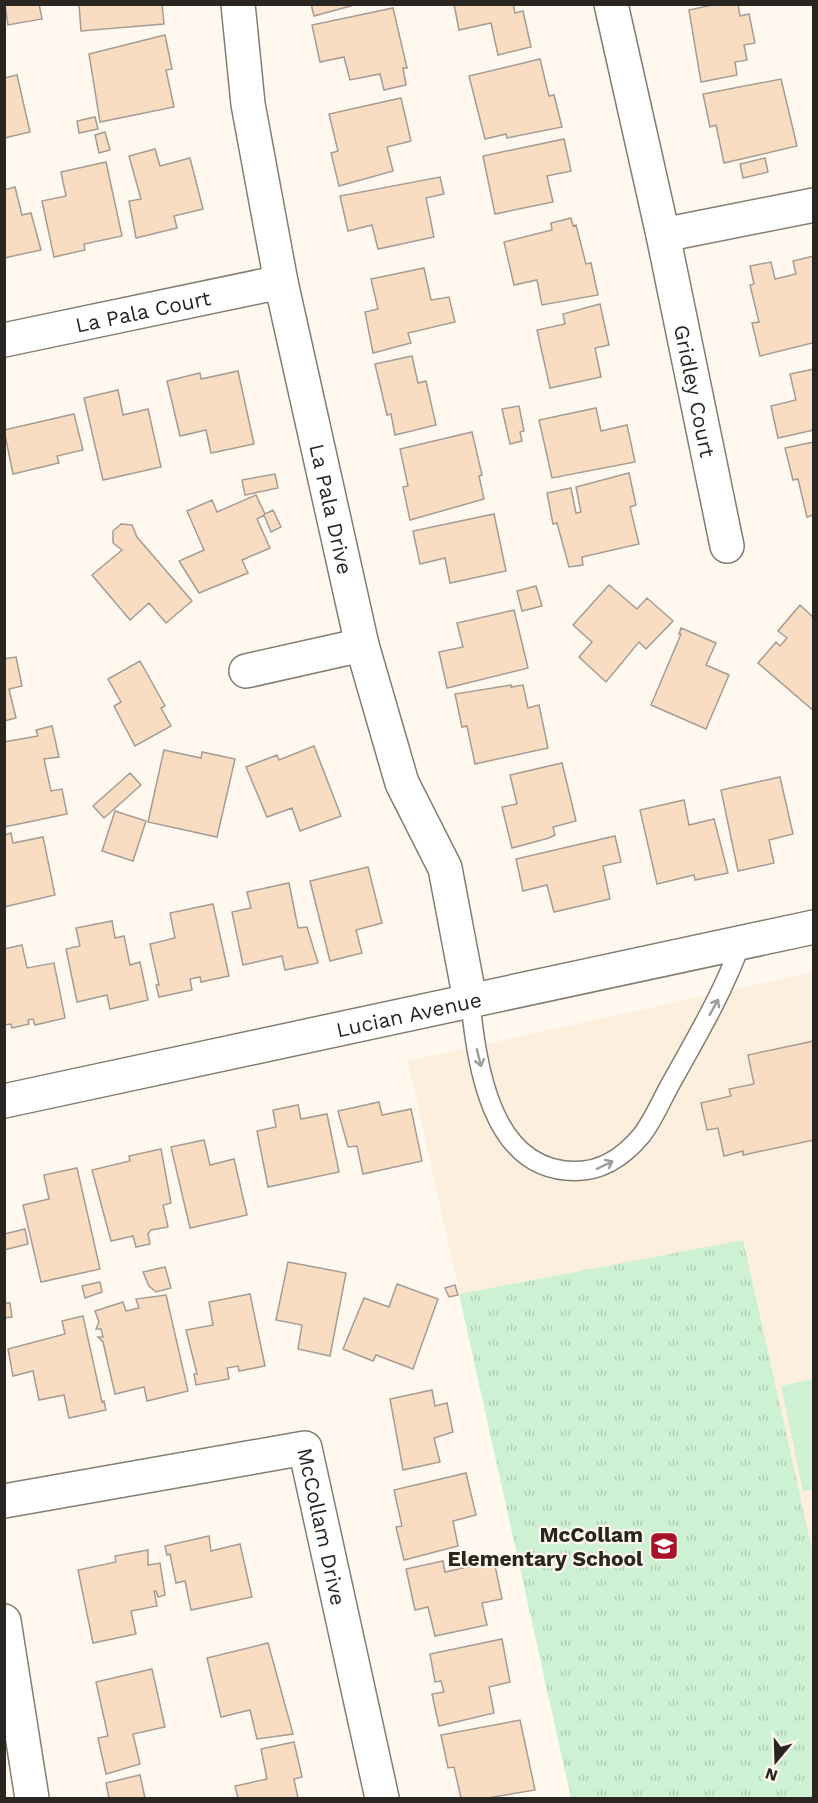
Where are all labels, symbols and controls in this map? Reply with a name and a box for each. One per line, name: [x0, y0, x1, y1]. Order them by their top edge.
street label: La Pala Court: [73, 285, 213, 337]
street label: Gridley Court: [669, 322, 721, 460]
street label: La Pala Drive: [305, 441, 358, 577]
street label: Lucian Avenue: [334, 986, 484, 1042]
one-way arrow: [708, 999, 720, 1016]
one-way arrow: [473, 1048, 485, 1067]
one-way arrow: [595, 1159, 613, 1170]
street label: McCollam Drive: [293, 1445, 352, 1608]
place label: McCollam Elementary School: [447, 1522, 643, 1571]
school or university icon: McCollam Elementary School: [648, 1530, 680, 1562]
north arrow: [746, 1731, 806, 1791]
text: N: [763, 1764, 780, 1786]

